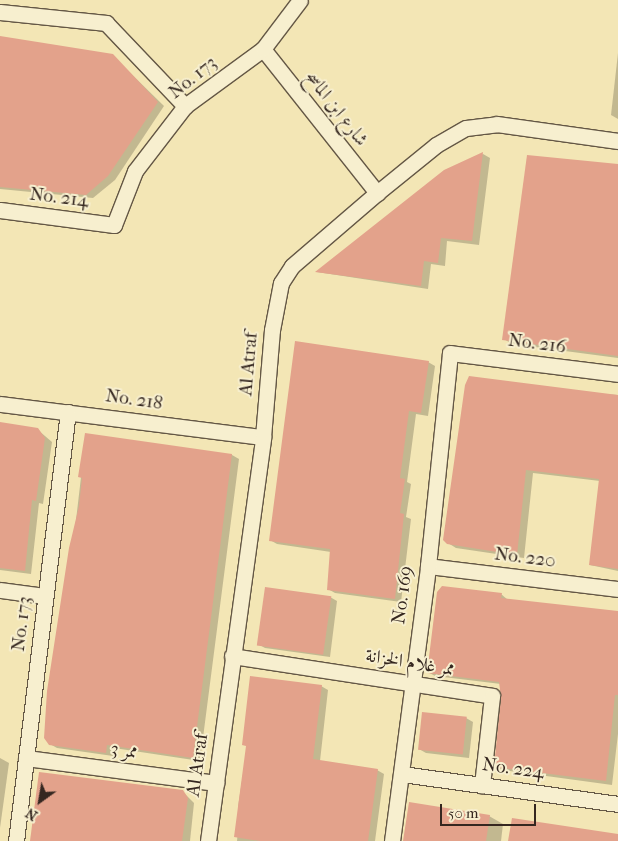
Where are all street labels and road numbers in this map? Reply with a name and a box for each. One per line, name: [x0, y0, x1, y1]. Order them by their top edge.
street label: No. 173: [164, 52, 222, 104]
street label: شارع ابن الماسح: [299, 67, 373, 151]
street label: No. 214: [28, 183, 90, 213]
street label: No. 216: [507, 329, 567, 359]
street label: Al Atraf: [235, 331, 263, 397]
street label: No. 218: [104, 385, 164, 415]
street label: No. 220: [493, 543, 557, 573]
street label: No. 169: [388, 565, 418, 625]
street label: No. 173: [7, 595, 37, 653]
street label: ممر غلام الخزانة: [364, 645, 456, 681]
street label: Al Atraf: [182, 732, 214, 798]
street label: ممر 3: [109, 738, 139, 764]
street label: No. 224: [481, 753, 545, 785]

